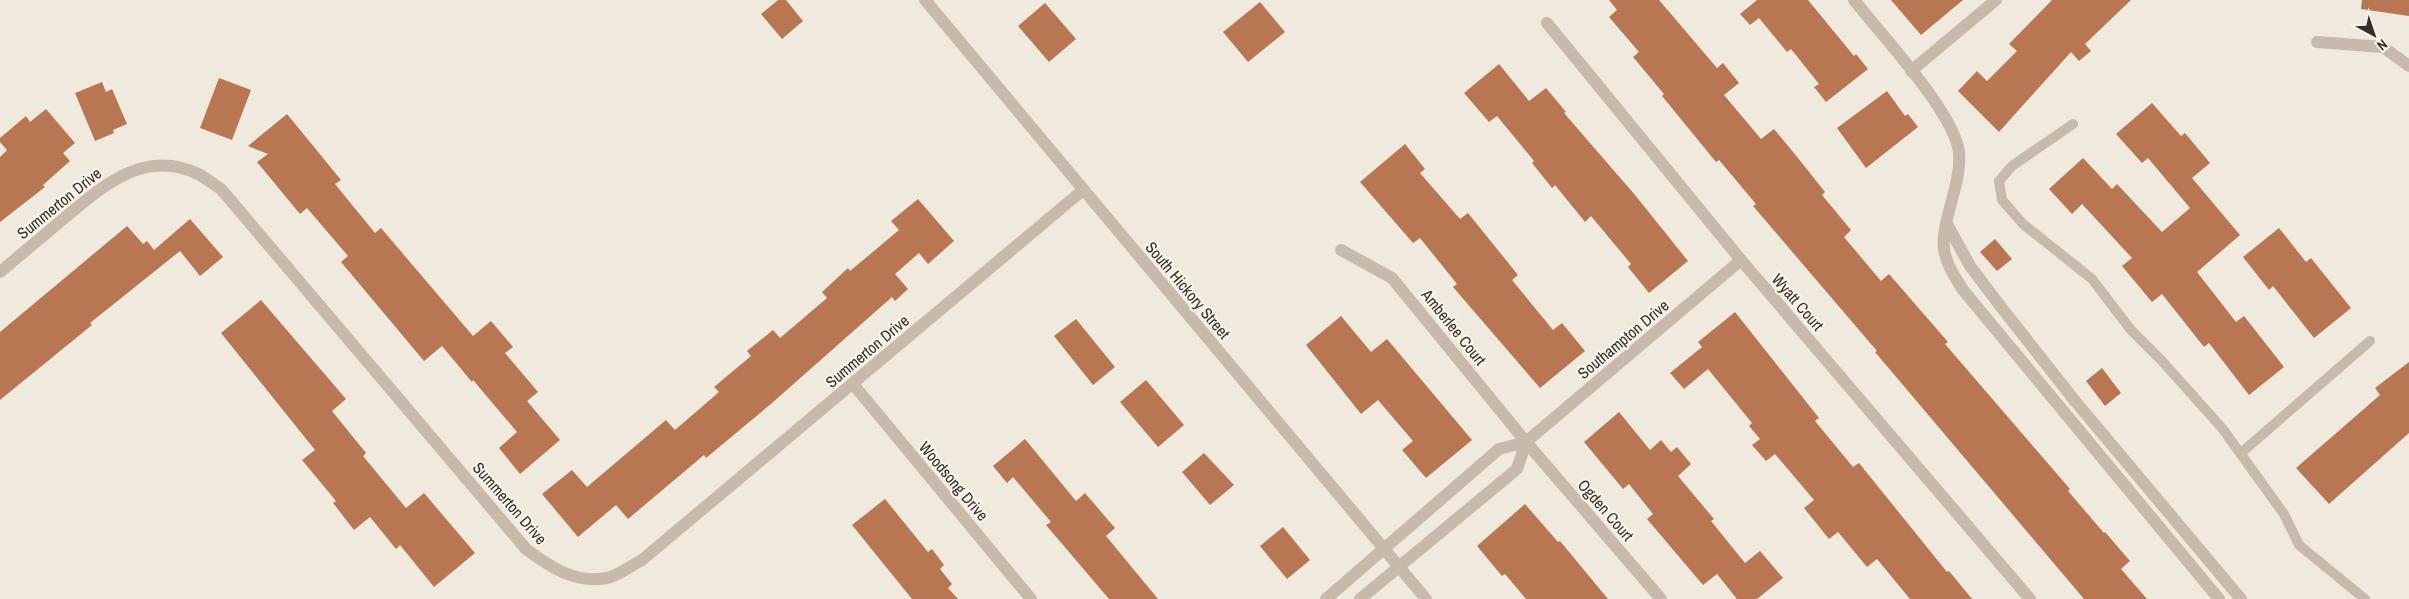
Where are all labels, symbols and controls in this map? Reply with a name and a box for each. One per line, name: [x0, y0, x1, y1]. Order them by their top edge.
north arrow: [2349, 10, 2399, 60]
text: N: [2373, 35, 2391, 55]
street label: Summerton Drive: [12, 162, 106, 244]
street label: South Hickory Street: [1141, 237, 1236, 344]
street label: Wyatt Court: [1767, 269, 1829, 336]
street label: Amberlee Court: [1416, 284, 1492, 370]
street label: Southampton Drive: [1573, 294, 1673, 384]
street label: Summerton Drive: [821, 310, 913, 392]
street label: Woodsong Drive: [914, 437, 994, 525]
street label: Summerton Drive: [468, 457, 552, 549]
street label: Ogden Court: [1573, 474, 1639, 546]

